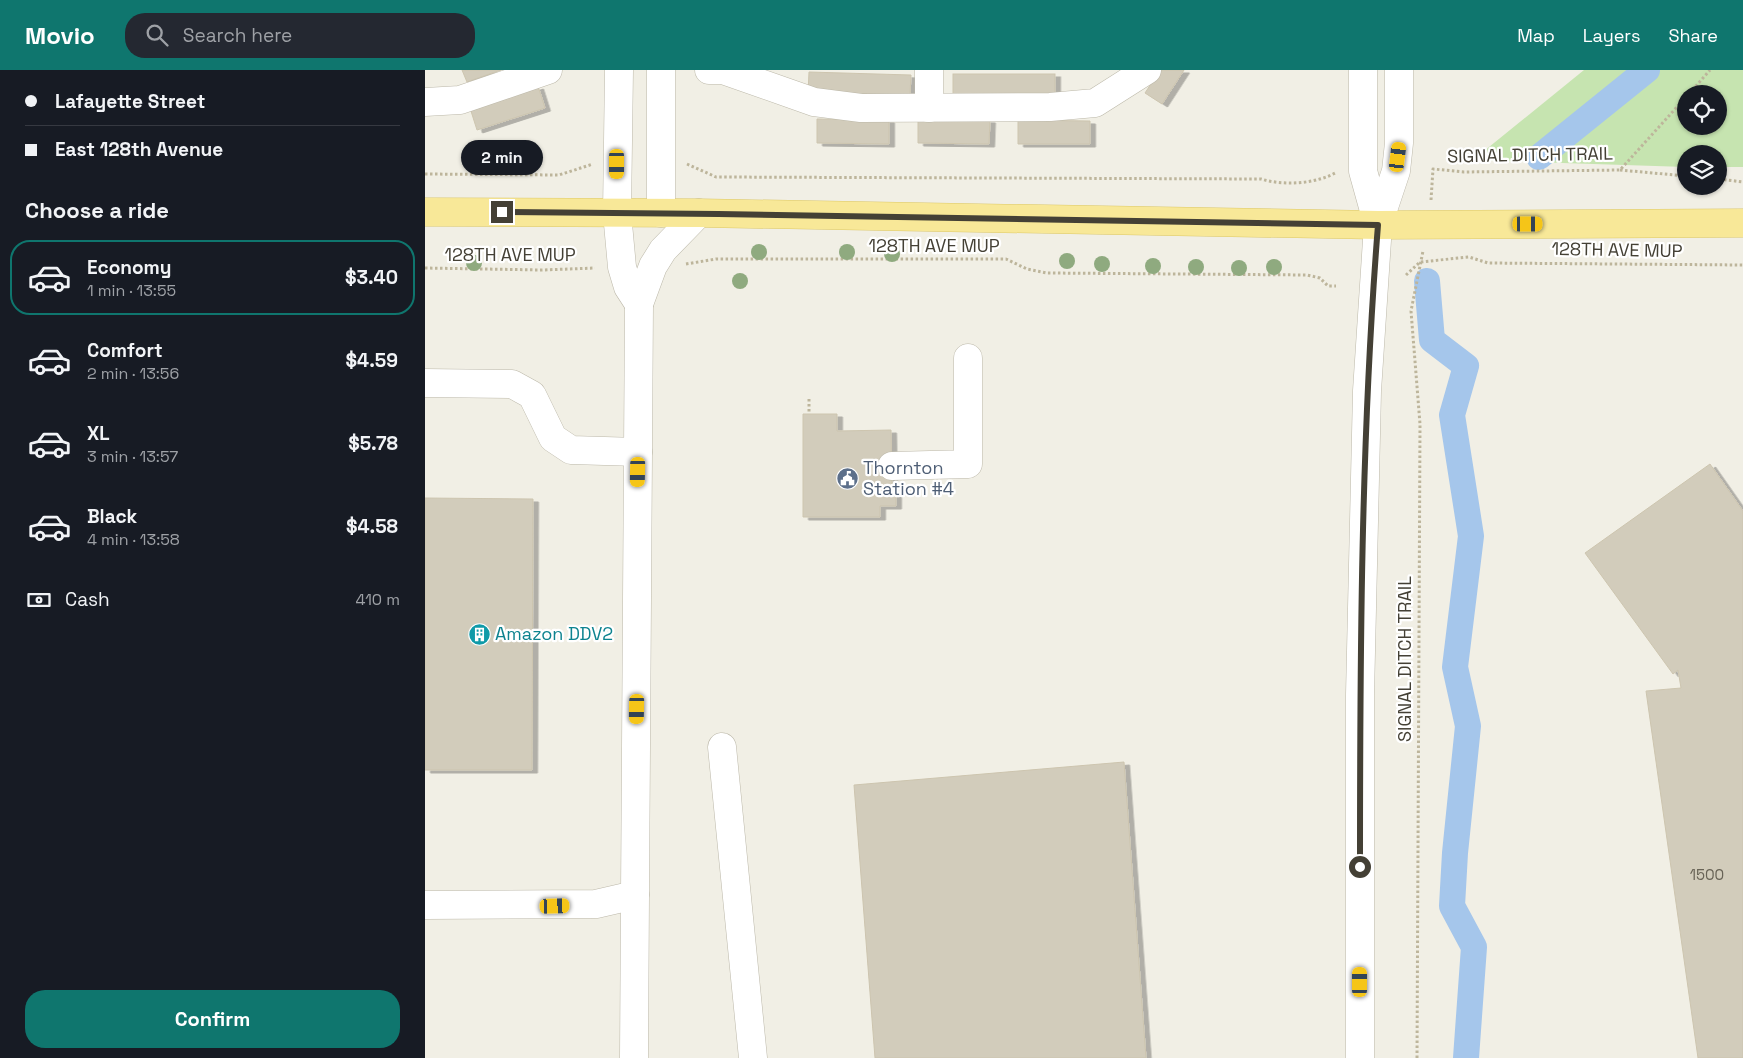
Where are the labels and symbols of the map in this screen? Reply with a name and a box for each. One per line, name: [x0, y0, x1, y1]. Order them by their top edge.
callout: 2 min: [461, 140, 543, 174]
car: [1388, 141, 1407, 173]
street label: SIGNAL DITCH TRAIL: [1447, 142, 1613, 167]
car: [609, 149, 624, 179]
route end: [491, 201, 513, 223]
car: [1513, 217, 1543, 232]
street label: 128TH AVE MUP: [868, 234, 1000, 257]
street label: 128TH AVE MUP: [1551, 237, 1683, 262]
street label: 128TH AVE MUP: [444, 243, 576, 266]
place label: Thornton Station #4: [863, 456, 954, 500]
car: [630, 457, 645, 487]
public building icon: Thornton Station #4: [835, 466, 859, 490]
street label: SIGNAL DITCH TRAIL: [1393, 576, 1416, 742]
building icon: Amazon DDV2: [467, 622, 491, 646]
place label: Amazon DDV2: [495, 622, 613, 645]
car: [629, 694, 644, 724]
route start: [1349, 856, 1371, 878]
house number: 1500: [1690, 865, 1724, 884]
car: [539, 898, 570, 914]
car: [1352, 967, 1367, 997]

